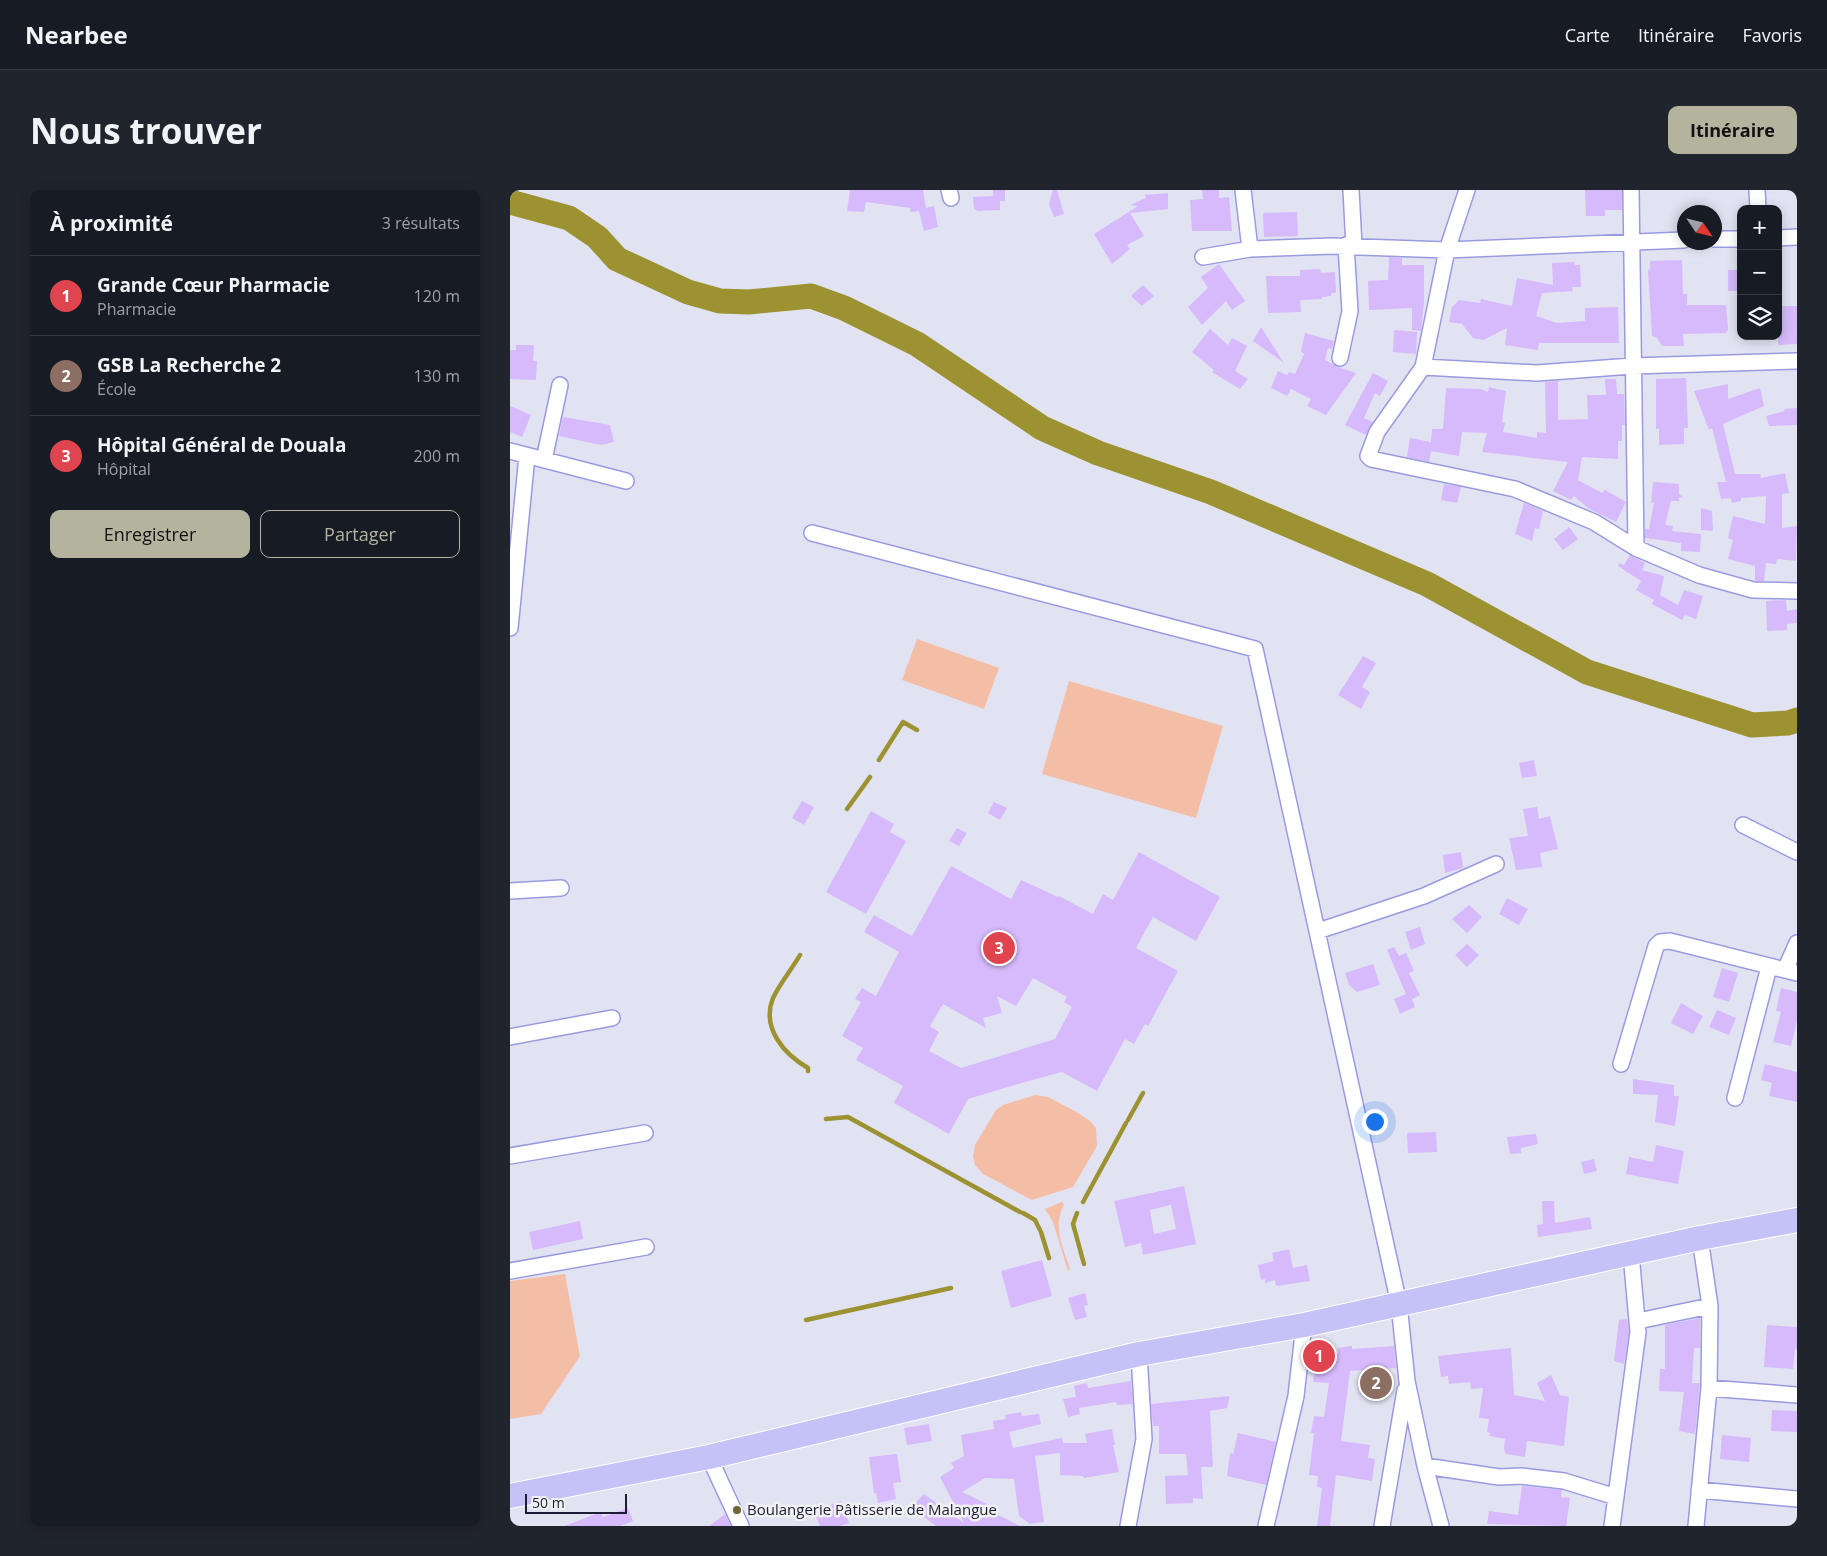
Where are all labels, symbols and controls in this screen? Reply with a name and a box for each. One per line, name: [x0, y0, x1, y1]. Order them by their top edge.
text: Nearbee: [25, 18, 128, 51]
text: Carte: [1565, 23, 1610, 47]
text: Itinéraire: [1638, 23, 1714, 47]
text: Favoris: [1742, 23, 1802, 47]
button: Itinéraire: [1668, 106, 1797, 154]
text: Nous trouver: [30, 107, 262, 154]
north arrow: [1677, 205, 1722, 250]
map controls: [1737, 205, 1782, 340]
button: +: [1737, 205, 1782, 250]
text: À proximité: [50, 209, 173, 237]
text: 3 résultats: [382, 212, 460, 234]
button: −: [1737, 250, 1782, 295]
text: Grande Cœur Pharmacie: [97, 272, 330, 298]
text: 1: [61, 285, 71, 307]
text: 120 m: [414, 285, 460, 307]
button: layers: [1737, 295, 1782, 340]
text: Pharmacie: [97, 298, 176, 320]
text: GSB La Recherche 2: [97, 352, 281, 378]
text: 2: [61, 365, 71, 387]
text: 130 m: [414, 365, 460, 387]
text: École: [97, 378, 136, 400]
text: Hôpital Général de Douala: [97, 432, 346, 458]
text: 3: [61, 445, 71, 467]
text: 200 m: [414, 445, 460, 467]
text: Hôpital: [97, 458, 151, 480]
button: Enregistrer: [50, 510, 250, 558]
button: Partager: [260, 510, 460, 558]
pin: 3: [983, 929, 1015, 967]
your location: [1362, 1109, 1388, 1135]
pin: 1: [1303, 1337, 1335, 1375]
pin: 2: [1360, 1364, 1392, 1402]
scale bar: [525, 1491, 628, 1514]
text: 50 m: [532, 1493, 565, 1512]
place label: Boulangerie Pâtisserie de Malangue: [747, 1499, 997, 1519]
marker: Boulangerie Pâtisserie de Malangue: [731, 1504, 743, 1516]

